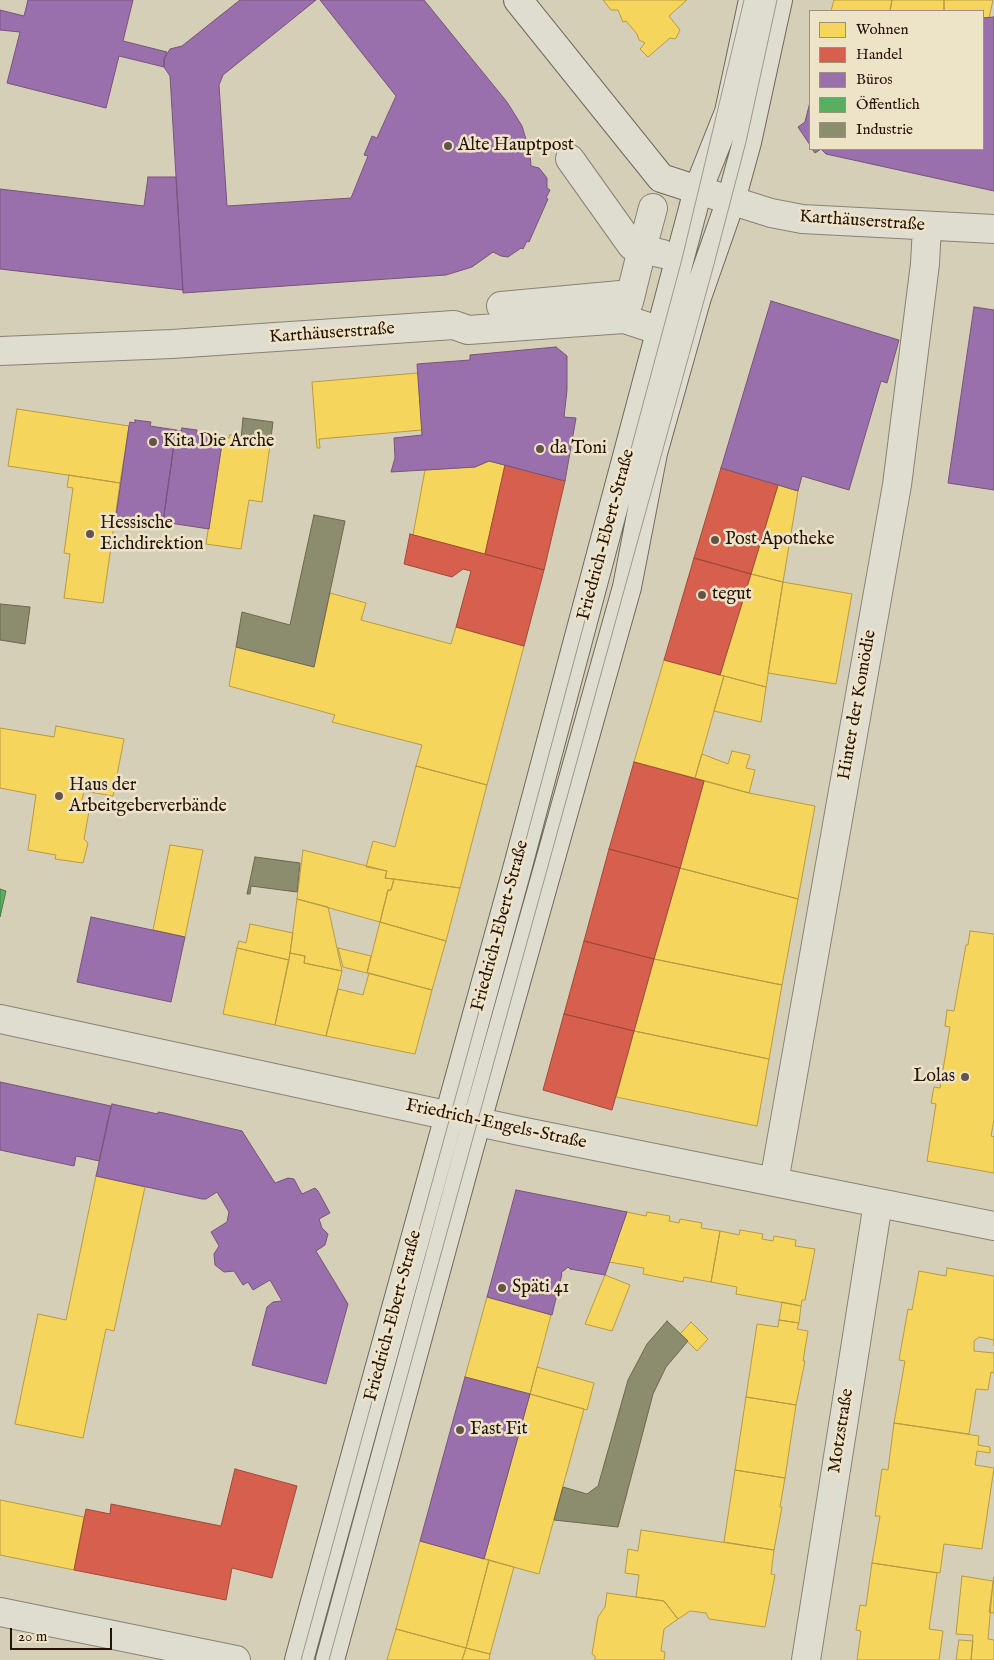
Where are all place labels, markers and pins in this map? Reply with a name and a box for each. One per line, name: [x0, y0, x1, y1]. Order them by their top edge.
place label: Alte Hauptpost: [458, 135, 574, 157]
marker: Alte Hauptpost: [442, 140, 454, 152]
place label: Kita Die Arche: [163, 431, 274, 453]
marker: Kita Die Arche: [147, 436, 159, 448]
place label: da Toni: [550, 438, 607, 460]
marker: da Toni: [534, 443, 546, 455]
place label: Hessische Eichdirektion: [100, 513, 204, 556]
marker: Hessische Eichdirektion: [84, 528, 96, 540]
place label: Post Apotheke: [725, 529, 835, 551]
marker: Post Apotheke: [709, 534, 721, 546]
place label: tegut: [712, 584, 752, 606]
marker: tegut: [696, 589, 708, 601]
place label: Haus der Arbeitgeberverbände: [69, 775, 227, 818]
marker: Haus der Arbeitgeberverbände: [53, 790, 65, 802]
place label: Lolas: [913, 1066, 955, 1088]
marker: Lolas: [959, 1071, 971, 1083]
place label: Späti 41: [512, 1277, 569, 1299]
marker: Späti 41: [496, 1282, 508, 1294]
place label: Fast Fit: [470, 1419, 528, 1441]
marker: Fast Fit: [454, 1424, 466, 1436]

